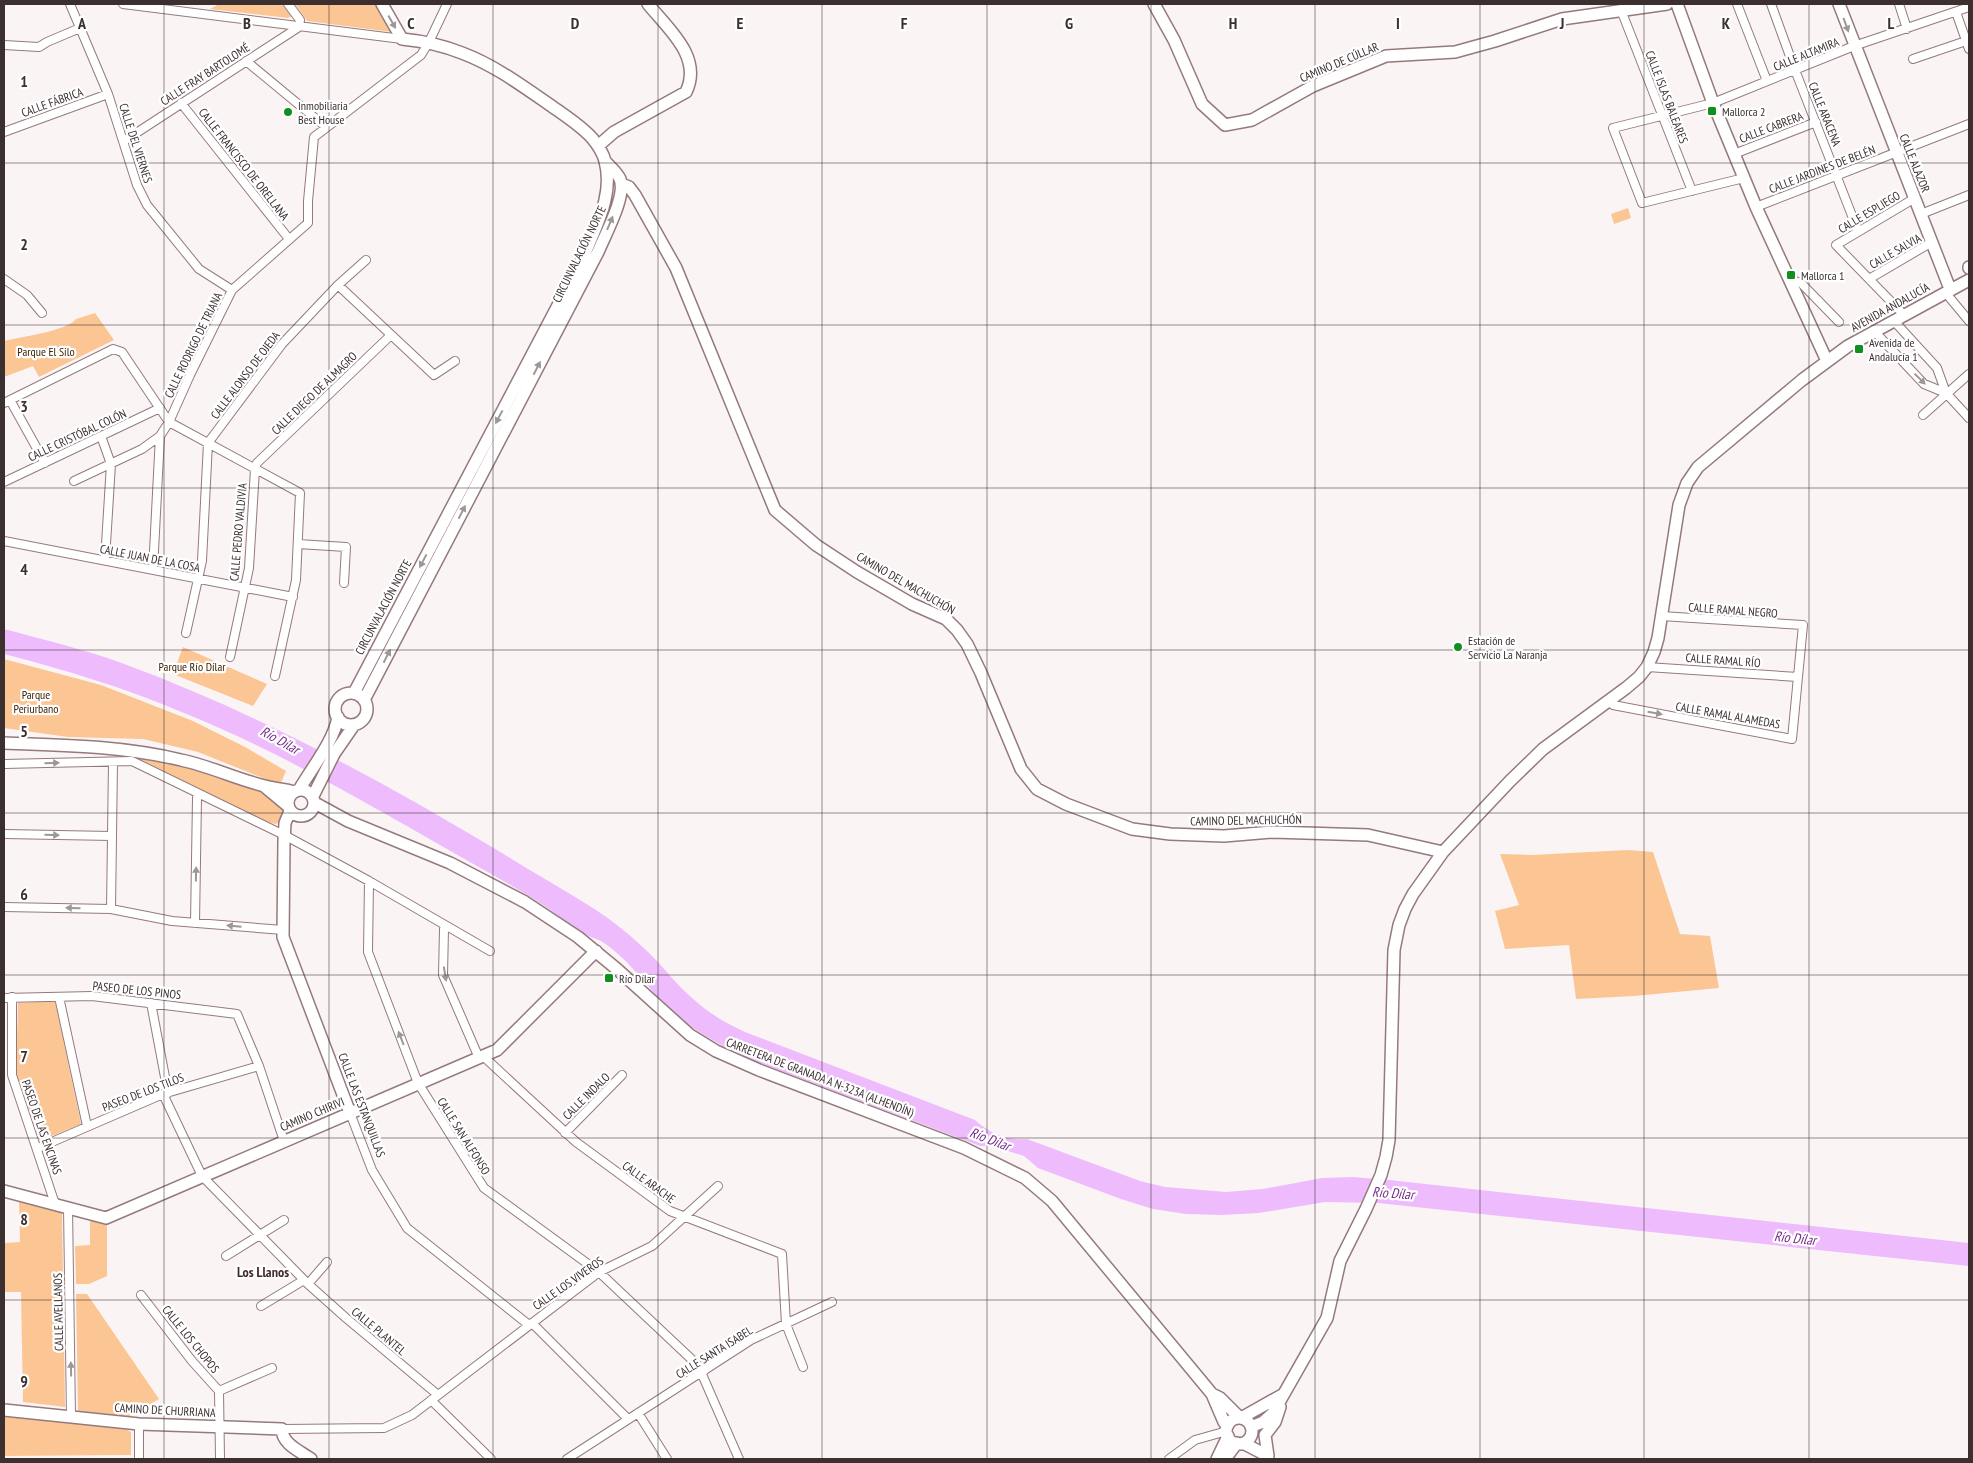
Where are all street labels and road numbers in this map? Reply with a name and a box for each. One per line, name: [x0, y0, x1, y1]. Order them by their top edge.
street label: CALLE ALTAMIRA: [1771, 34, 1841, 74]
street label: CAMINO DE CÚLLAR: [1297, 39, 1381, 85]
street label: CALLE FRAY BARTOLOMÉ: [158, 40, 252, 108]
street label: CALLE ISLAS BALEARES: [1642, 49, 1692, 145]
street label: CALLE ARACENA: [1805, 80, 1845, 148]
street label: CALLE FÁBRICA: [19, 84, 85, 120]
street label: CALLE DEL VIERNES: [116, 101, 156, 185]
street label: CALLE FRANCISCO DE ORELLANA: [196, 105, 293, 223]
street label: CALLE CABRERA: [1737, 108, 1805, 146]
street label: CALLE ALAZOR: [1896, 132, 1934, 195]
street label: CALLE JARDINES DE BELÉN: [1767, 142, 1877, 196]
street label: CALLE ESPLIEGO: [1835, 187, 1903, 236]
street label: CIRCUNVALACIÓN NORTE: [549, 203, 609, 305]
street label: CALLE SALVIA: [1866, 230, 1924, 272]
street label: AVENIDA ANDALUCÍA: [1848, 279, 1932, 335]
street label: CALLE RODRIGO DE TRIANA: [161, 289, 225, 400]
street label: CALLE ALONSO DE OJEDA: [207, 328, 283, 422]
street label: CALLE DIEGO DE ALMAGRO: [268, 348, 360, 438]
street label: CALLE CRISTÓBAL COLÓN: [25, 406, 129, 464]
street label: CALLE PEDRO VALDIVIA: [226, 482, 250, 582]
street label: CALLE JUAN DE LA COSA: [99, 541, 202, 575]
street label: CAMINO DEL MACHUCHÓN: [854, 549, 958, 617]
street label: CIRCUNVALACIÓN NORTE: [352, 557, 414, 657]
street label: CALLE RAMAL NEGRO: [1688, 599, 1779, 621]
street label: CALLE RAMAL RÍO: [1685, 650, 1761, 670]
street label: CALLE RAMAL ALAMEDAS: [1675, 698, 1781, 732]
street label: CAMINO DEL MACHUCHÓN: [1190, 812, 1302, 828]
street label: PASEO DE LOS PINOS: [92, 978, 182, 1002]
street label: CARRETERA DE GRANADA A N-323A (ALHENDÍN): [724, 1034, 916, 1120]
street label: CALLE LAS ESTANQUILLAS: [335, 1051, 389, 1159]
street label: CALLE INDALO: [559, 1069, 613, 1123]
street label: PASEO DE LOS TILOS: [100, 1070, 186, 1114]
street label: PASEO DE LAS ENCINAS: [19, 1078, 65, 1176]
street label: CAMINO CHIRIVI: [278, 1094, 346, 1134]
street label: CALLE SAN ALFONSO: [434, 1095, 494, 1178]
street label: CALLE ARACHE: [620, 1158, 678, 1206]
street label: CALLE LOS VIVEROS: [530, 1253, 606, 1313]
street label: CALLE AVELLANOS: [50, 1273, 66, 1351]
street label: CALLE LOS CHOPOS: [159, 1302, 223, 1376]
street label: CALLE PLANTEL: [349, 1304, 409, 1358]
street label: CALLE SANTA ISABEL: [673, 1322, 755, 1382]
street label: CAMINO DE CHURRIANA: [114, 1400, 216, 1420]

